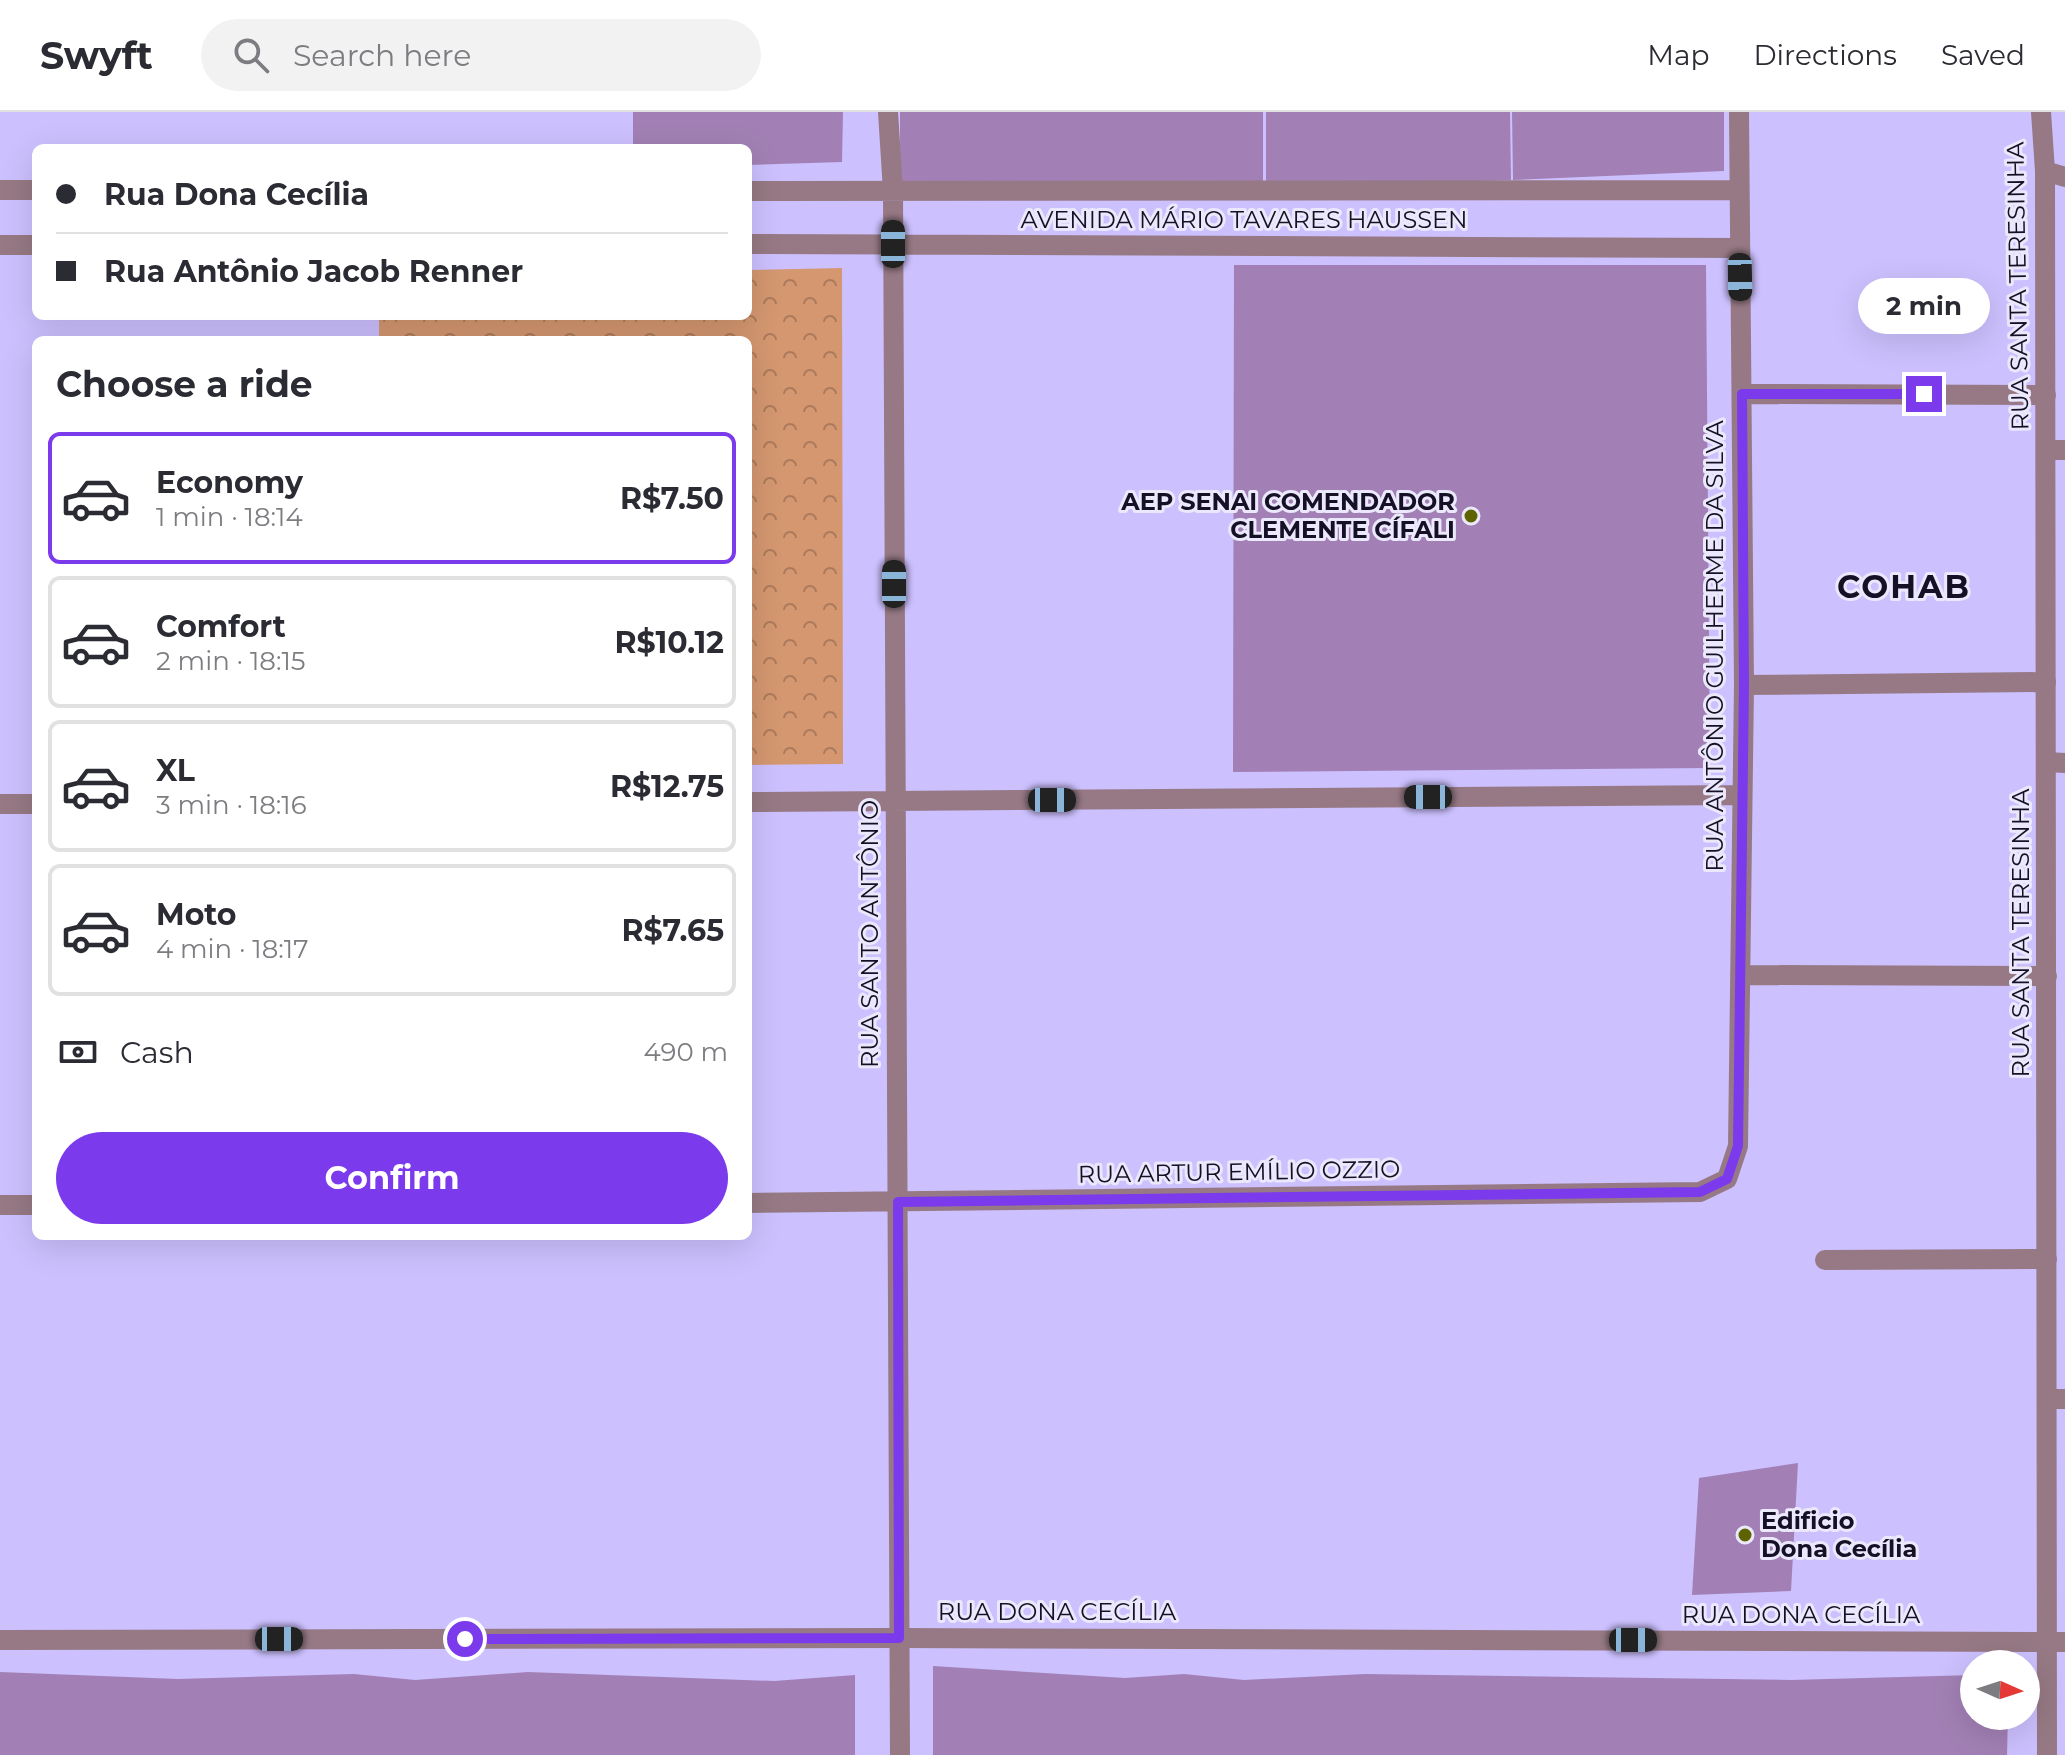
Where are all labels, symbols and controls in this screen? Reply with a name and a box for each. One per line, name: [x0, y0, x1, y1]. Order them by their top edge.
search box: [201, 19, 761, 91]
text: Swyft: [40, 32, 153, 79]
icon: search: [229, 33, 273, 77]
text: Search here: [293, 37, 471, 74]
text: Map: [1647, 38, 1709, 72]
text: Directions: [1753, 38, 1897, 72]
text: Saved: [1941, 38, 2025, 72]
street label: RUA SANTA TERESINHA: [2000, 141, 2035, 431]
text: Rua Dona Cecília: [104, 176, 369, 213]
street label: AVENIDA MÁRIO TAVARES HAUSSEN: [1020, 205, 1468, 234]
car: [881, 220, 905, 268]
text: Rua Antônio Jacob Renner: [104, 253, 523, 290]
car: [1728, 253, 1752, 301]
callout: 2 min: [1858, 278, 1990, 334]
text: 2 min: [1886, 290, 1962, 322]
text: Choose a ride: [56, 362, 313, 406]
route end: [1906, 376, 1942, 412]
street label: RUA ANTÔNIO GUILHERME DA SILVA: [1700, 420, 1729, 872]
icon: car: [60, 462, 132, 534]
text: Economy: [156, 464, 303, 501]
text: R$7.50: [620, 480, 724, 517]
place label: AEP SENAI COMENDADOR CLEMENTE CÍFALI: [1120, 487, 1455, 544]
text: 1 min · 18:14: [156, 501, 303, 533]
marker: AEP SENAI COMENDADOR CLEMENTE CÍFALI: [1462, 507, 1480, 525]
car: [882, 560, 906, 608]
district label: COHAB: [1837, 567, 1971, 606]
icon: car: [60, 606, 132, 678]
text: Comfort: [156, 608, 286, 645]
text: R$10.12: [615, 624, 724, 661]
text: 2 min · 18:15: [156, 645, 306, 677]
icon: car: [60, 750, 132, 822]
text: XL: [156, 752, 195, 789]
text: R$12.75: [610, 768, 724, 805]
car: [1404, 785, 1452, 809]
car: [1028, 788, 1076, 812]
street label: RUA SANTA TERESINHA: [2006, 788, 2035, 1077]
text: 3 min · 18:16: [156, 789, 307, 821]
street label: RUA SANTO ANTÔNIO: [855, 800, 884, 1068]
icon: car: [60, 894, 132, 966]
text: Moto: [156, 896, 237, 933]
text: R$7.65: [622, 912, 724, 949]
text: 4 min · 18:17: [156, 933, 309, 965]
icon: cash: [56, 1030, 100, 1074]
text: Cash: [120, 1034, 194, 1071]
text: 490 m: [644, 1036, 728, 1068]
button: Confirm: [56, 1132, 728, 1224]
street label: RUA ARTUR EMÍLIO OZZIO: [1078, 1154, 1400, 1189]
place label: Edificio Dona Cecília: [1761, 1506, 1917, 1563]
marker: Edificio Dona Cecília: [1736, 1526, 1754, 1544]
street label: RUA DONA CECÍLIA: [938, 1597, 1177, 1626]
street label: RUA DONA CECÍLIA: [1682, 1600, 1921, 1629]
route start: [447, 1621, 483, 1657]
car: [255, 1627, 303, 1651]
car: [1609, 1628, 1657, 1652]
north arrow: [1960, 1650, 2040, 1730]
map controls: [1960, 1650, 2040, 1730]

